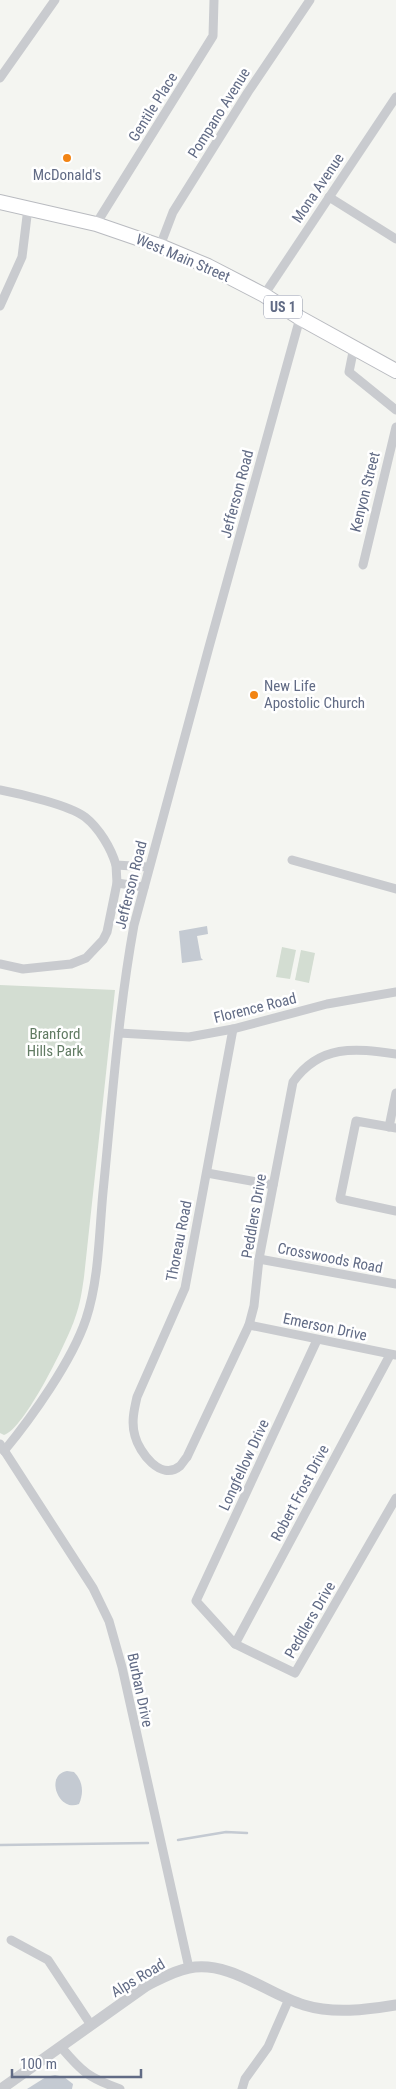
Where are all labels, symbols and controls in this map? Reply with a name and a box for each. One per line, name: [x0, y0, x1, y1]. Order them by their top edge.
street label: Pompano Avenue: [184, 65, 254, 161]
street label: Gentile Place: [125, 69, 181, 145]
street label: Mona Avenue: [288, 150, 348, 226]
marker: McDonald's: [61, 152, 73, 164]
place label: McDonald's: [33, 166, 101, 184]
street label: West Main Street: [133, 230, 233, 286]
road number: US 1: [264, 296, 302, 318]
street label: Jefferson Road: [217, 448, 257, 540]
street label: Kenyon Street: [346, 450, 384, 534]
place label: New Life Apostolic Church: [264, 677, 365, 712]
marker: New Life Apostolic Church: [248, 689, 260, 701]
street label: Jefferson Road: [111, 839, 151, 931]
street label: Florence Road: [212, 989, 298, 1027]
park label: Branford Hills Park: [27, 1025, 84, 1060]
street label: Peddlers Drive: [238, 1172, 270, 1260]
street label: Thoreau Road: [162, 1199, 196, 1283]
street label: Crosswoods Road: [276, 1239, 384, 1277]
street label: Emerson Drive: [281, 1309, 369, 1345]
street label: Longfellow Drive: [215, 1417, 273, 1513]
street label: Robert Frost Drive: [267, 1442, 333, 1544]
street label: Peddlers Drive: [281, 1579, 339, 1661]
street label: Burban Drive: [123, 1651, 157, 1729]
street label: Alps Road: [108, 1955, 168, 2001]
scale bar: [12, 2046, 141, 2078]
text: 100 m: [20, 2055, 57, 2073]

